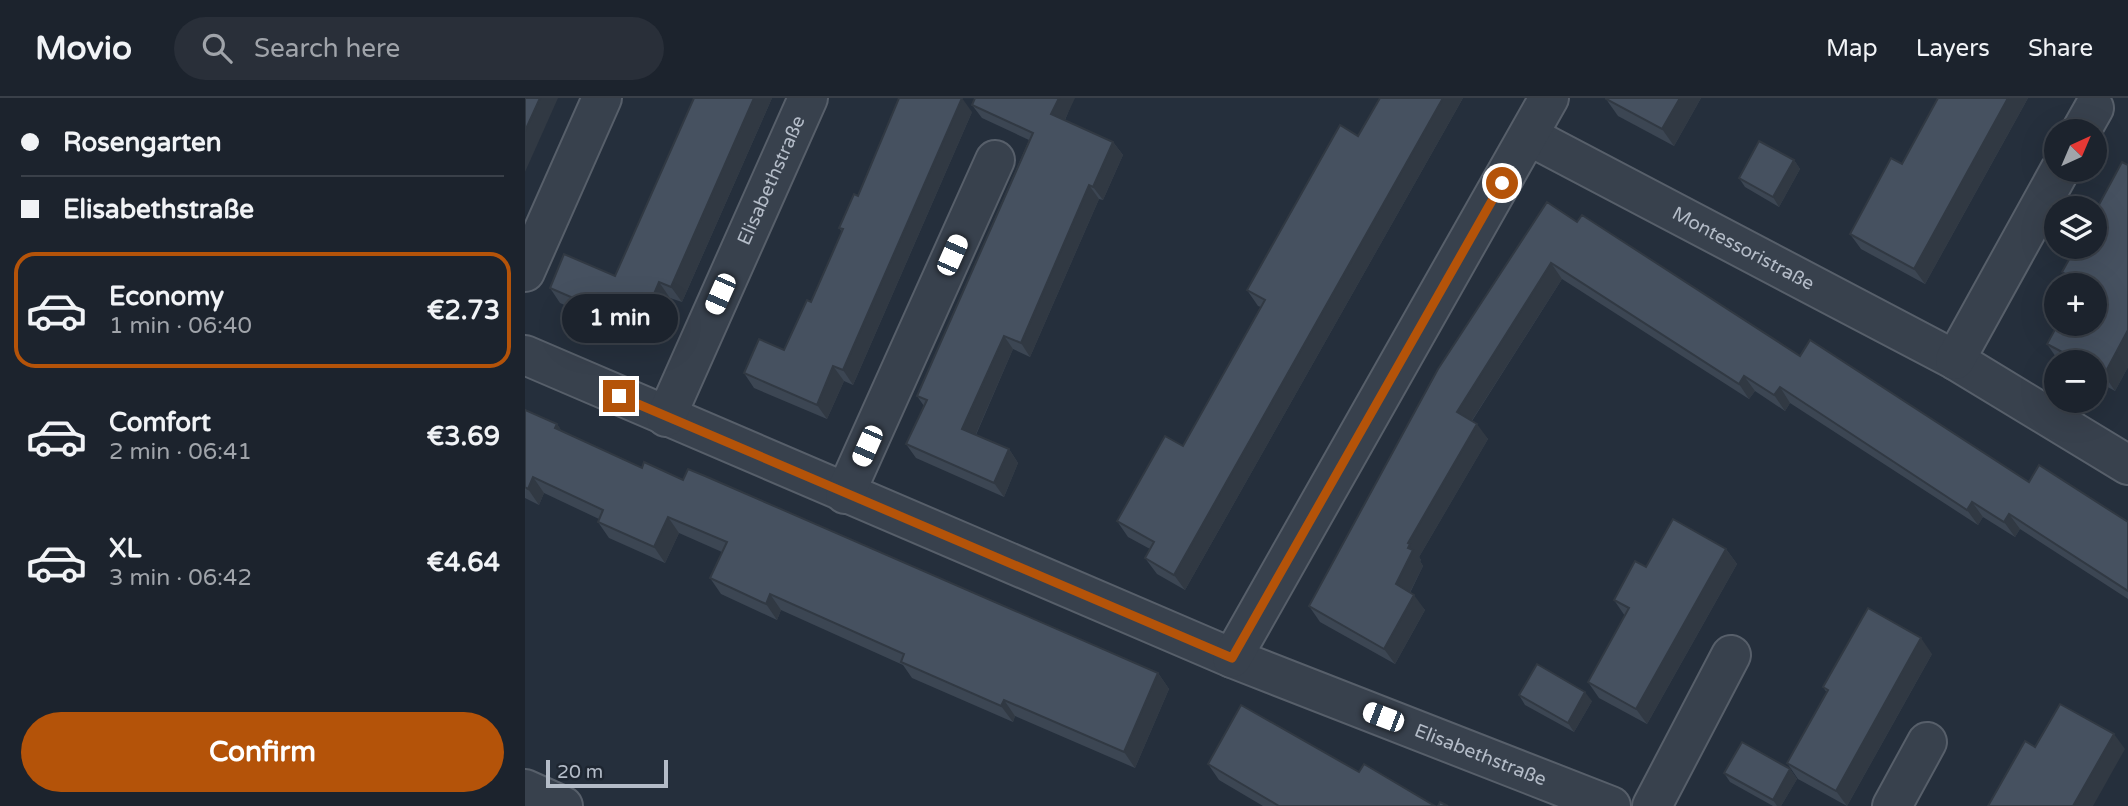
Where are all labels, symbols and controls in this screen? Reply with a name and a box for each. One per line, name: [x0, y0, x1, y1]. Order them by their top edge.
search box: [174, 17, 664, 80]
text: Movio: [35, 29, 132, 68]
icon: search: [198, 29, 236, 67]
text: Search here: [254, 33, 400, 64]
text: Map: [1826, 34, 1878, 63]
text: Layers: [1916, 34, 1990, 63]
text: Share: [2028, 34, 2093, 63]
street label: Elisabethstraße: [733, 112, 810, 249]
north arrow: [2044, 119, 2107, 182]
map controls: [2044, 119, 2107, 413]
text: Rosengarten: [63, 127, 222, 158]
route start: [1486, 167, 1518, 199]
text: Elisabethstraße: [63, 194, 254, 225]
button: layers: [2044, 196, 2107, 259]
street label: Montessoristraße: [1668, 202, 1818, 295]
car: [934, 232, 971, 278]
car: [702, 271, 739, 317]
button: +: [2044, 273, 2107, 336]
icon: car: [25, 279, 88, 342]
text: Economy: [109, 281, 224, 312]
callout: 1 min: [561, 294, 677, 344]
text: €2.73: [427, 295, 500, 326]
text: 1 min: [589, 304, 651, 332]
text: 1 min · 06:40: [109, 312, 252, 340]
button: −: [2044, 350, 2107, 413]
route end: [603, 380, 635, 412]
icon: car: [25, 405, 88, 468]
text: Comfort: [109, 407, 211, 438]
text: €3.69: [427, 421, 500, 452]
car: [849, 423, 886, 469]
text: 2 min · 06:41: [109, 438, 252, 466]
icon: car: [25, 531, 88, 594]
text: XL: [109, 533, 141, 564]
text: €4.64: [427, 547, 500, 578]
text: 3 min · 06:42: [109, 564, 252, 592]
car: [1360, 700, 1407, 734]
button: Confirm: [21, 712, 504, 792]
street label: Elisabethstraße: [1411, 719, 1550, 791]
scale bar: [546, 757, 669, 789]
text: 20 m: [557, 761, 603, 783]

